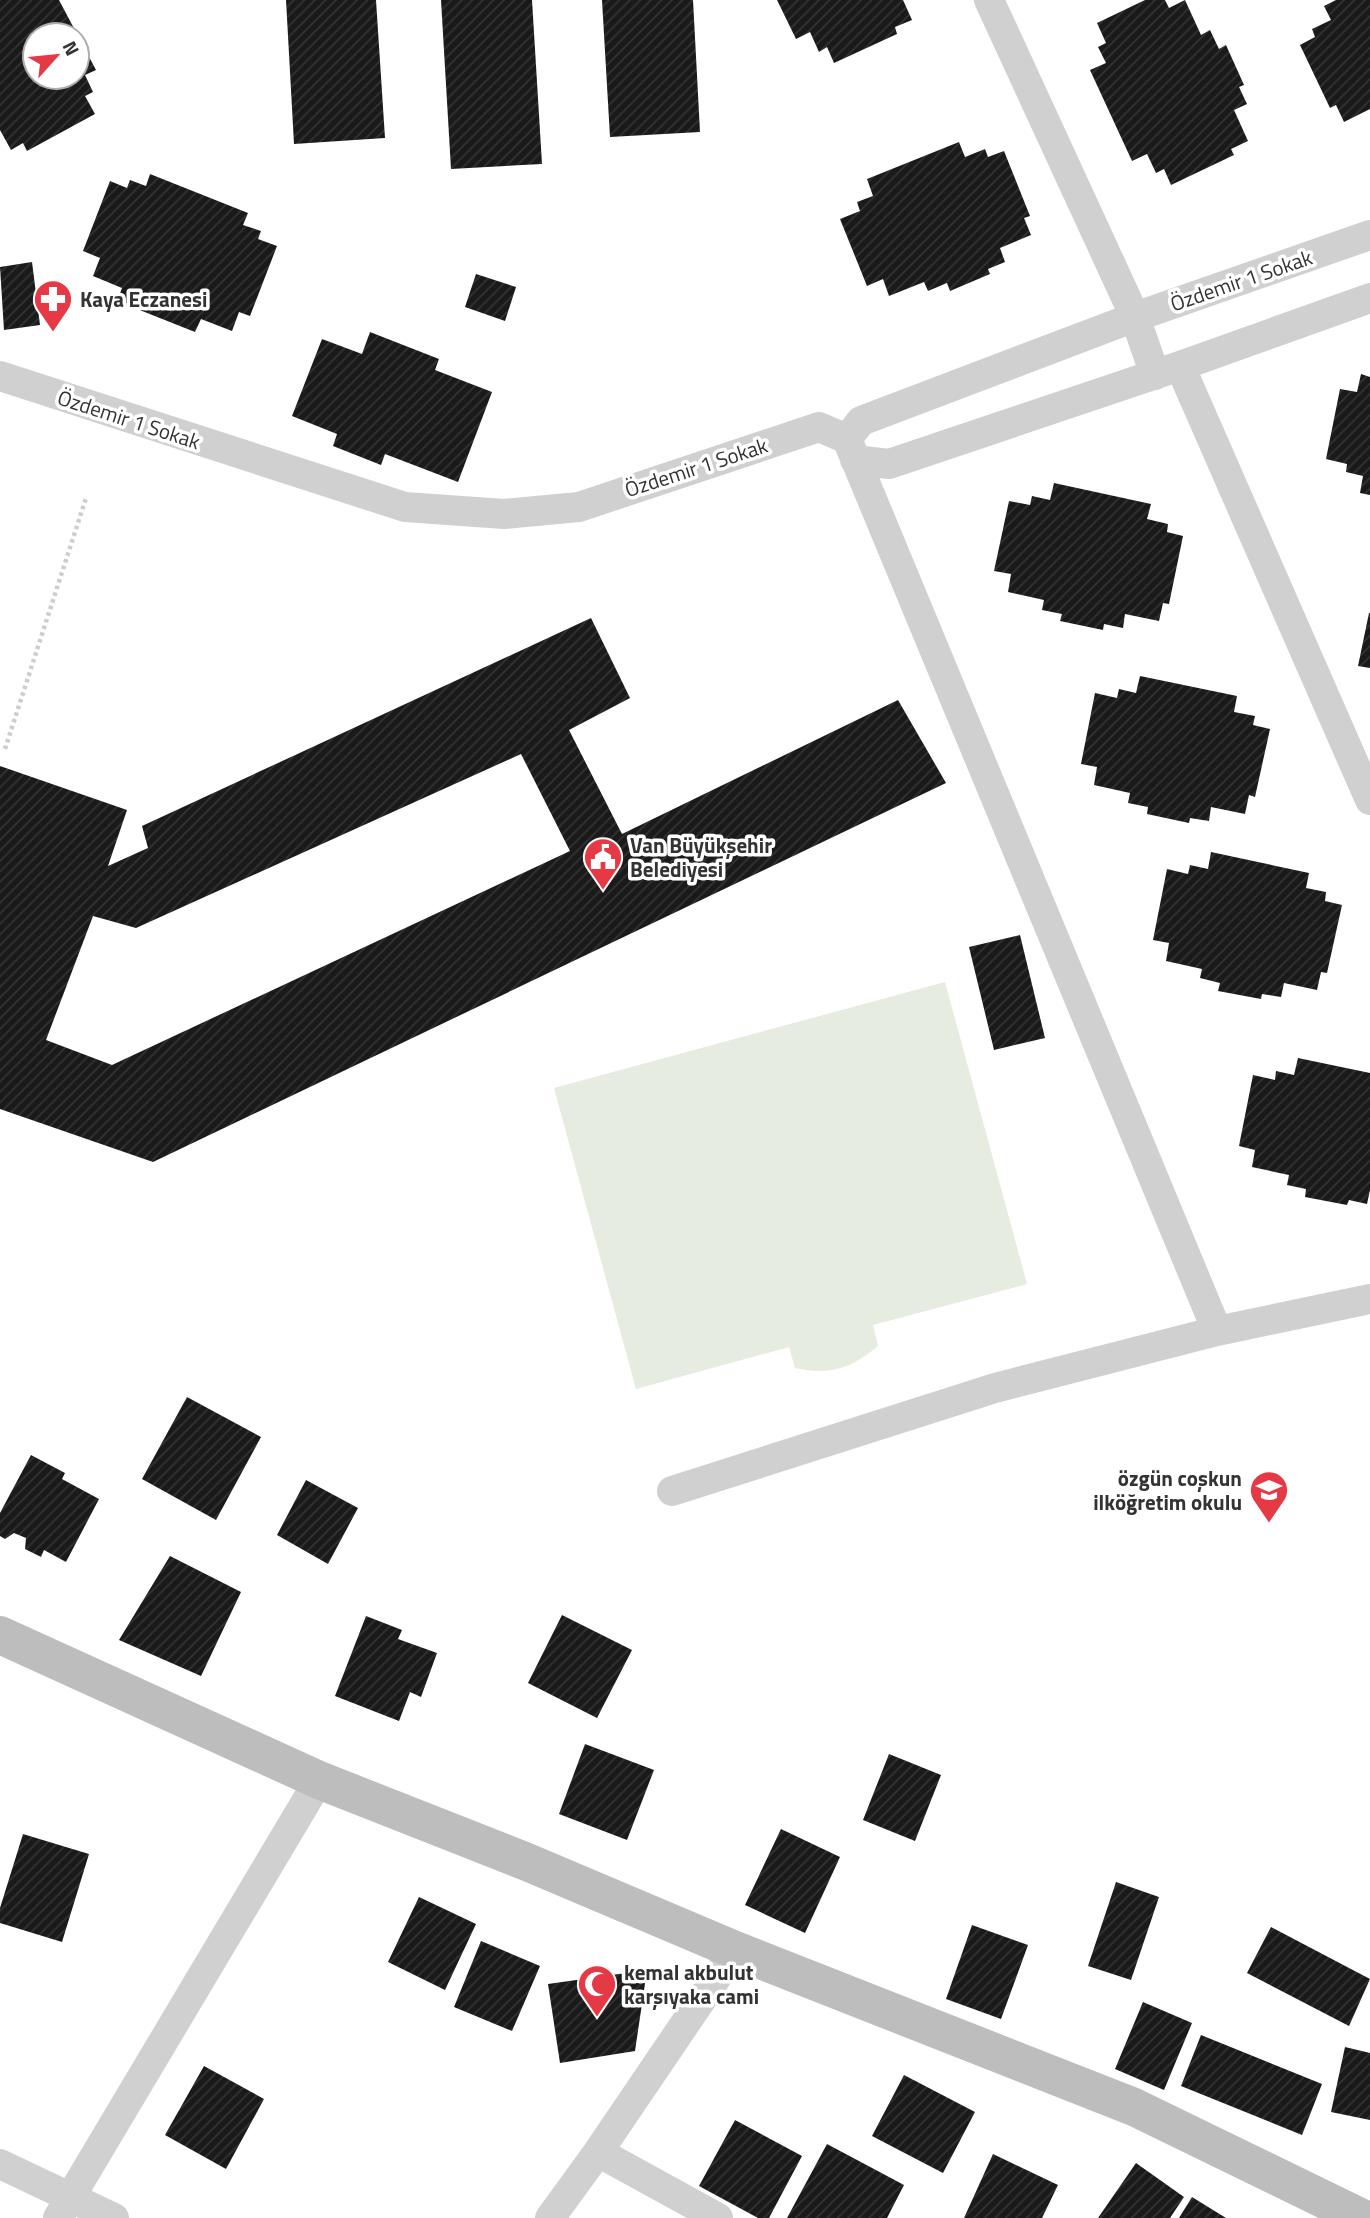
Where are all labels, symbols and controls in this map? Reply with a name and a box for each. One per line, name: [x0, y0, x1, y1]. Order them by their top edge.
north arrow: [21, 21, 91, 91]
text: N: [56, 36, 88, 61]
street label: Özdemir 1 Sokak: [1166, 241, 1316, 319]
pharmacy icon: Kaya Eczanesi: [32, 278, 74, 333]
place label: Kaya Eczanesi: [80, 283, 207, 315]
street label: Özdemir 1 Sokak: [53, 381, 205, 457]
street label: Özdemir 1 Sokak: [620, 429, 772, 505]
place label: Van Büyükşehir Belediyesi: [630, 829, 772, 885]
public building icon: Van Büyükşehir Belediyesi: [582, 836, 624, 891]
place label: özgün coşkun ilköğretim okulu: [1093, 1462, 1242, 1518]
school or university icon: özgün coşkun ilköğretim okulu: [1248, 1469, 1290, 1524]
place label: kemal akbulut karşıyaka cami: [624, 1956, 759, 2012]
mosque icon: kemal akbulut karşıyaka cami: [576, 1963, 618, 2018]

